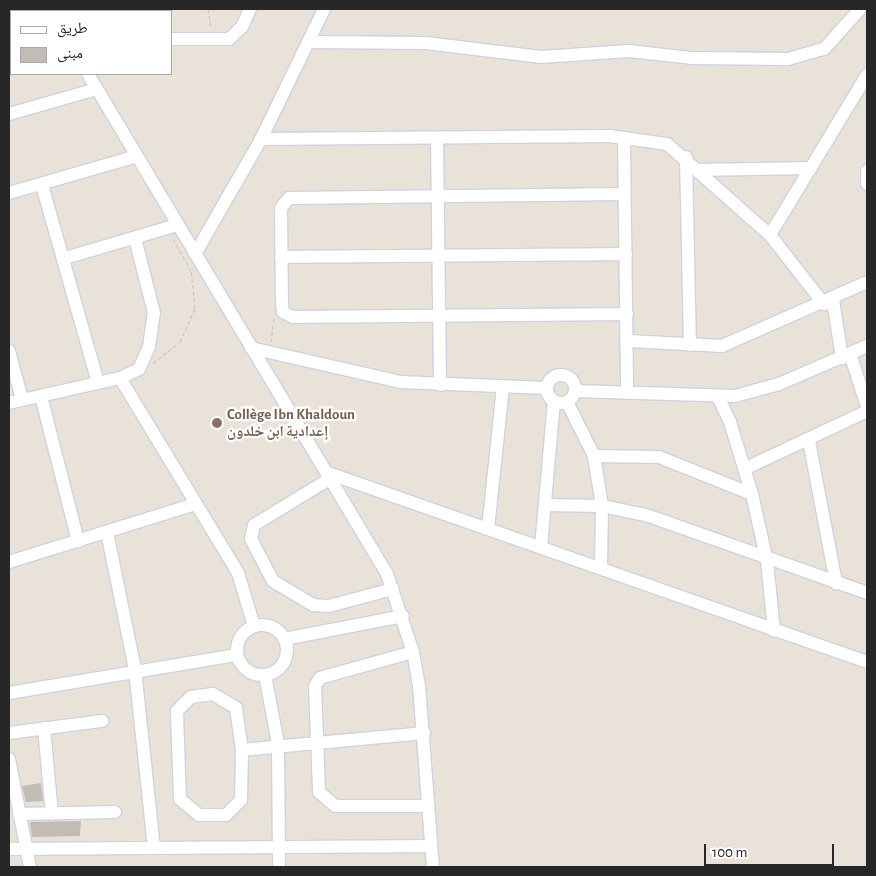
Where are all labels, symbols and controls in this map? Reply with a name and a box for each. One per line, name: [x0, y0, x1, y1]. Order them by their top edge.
legend: [10, 10, 172, 75]
text: طريق: [57, 21, 88, 36]
text: مبنى: [57, 46, 83, 61]
place label: Collège Ibn Khaldoun إعدادية ابن خلدون: [227, 405, 355, 440]
marker: Collège Ibn Khaldoun إعدادية ابن خلدون: [211, 417, 223, 429]
scale bar: [706, 834, 836, 866]
text: 100 m: [712, 845, 747, 860]

